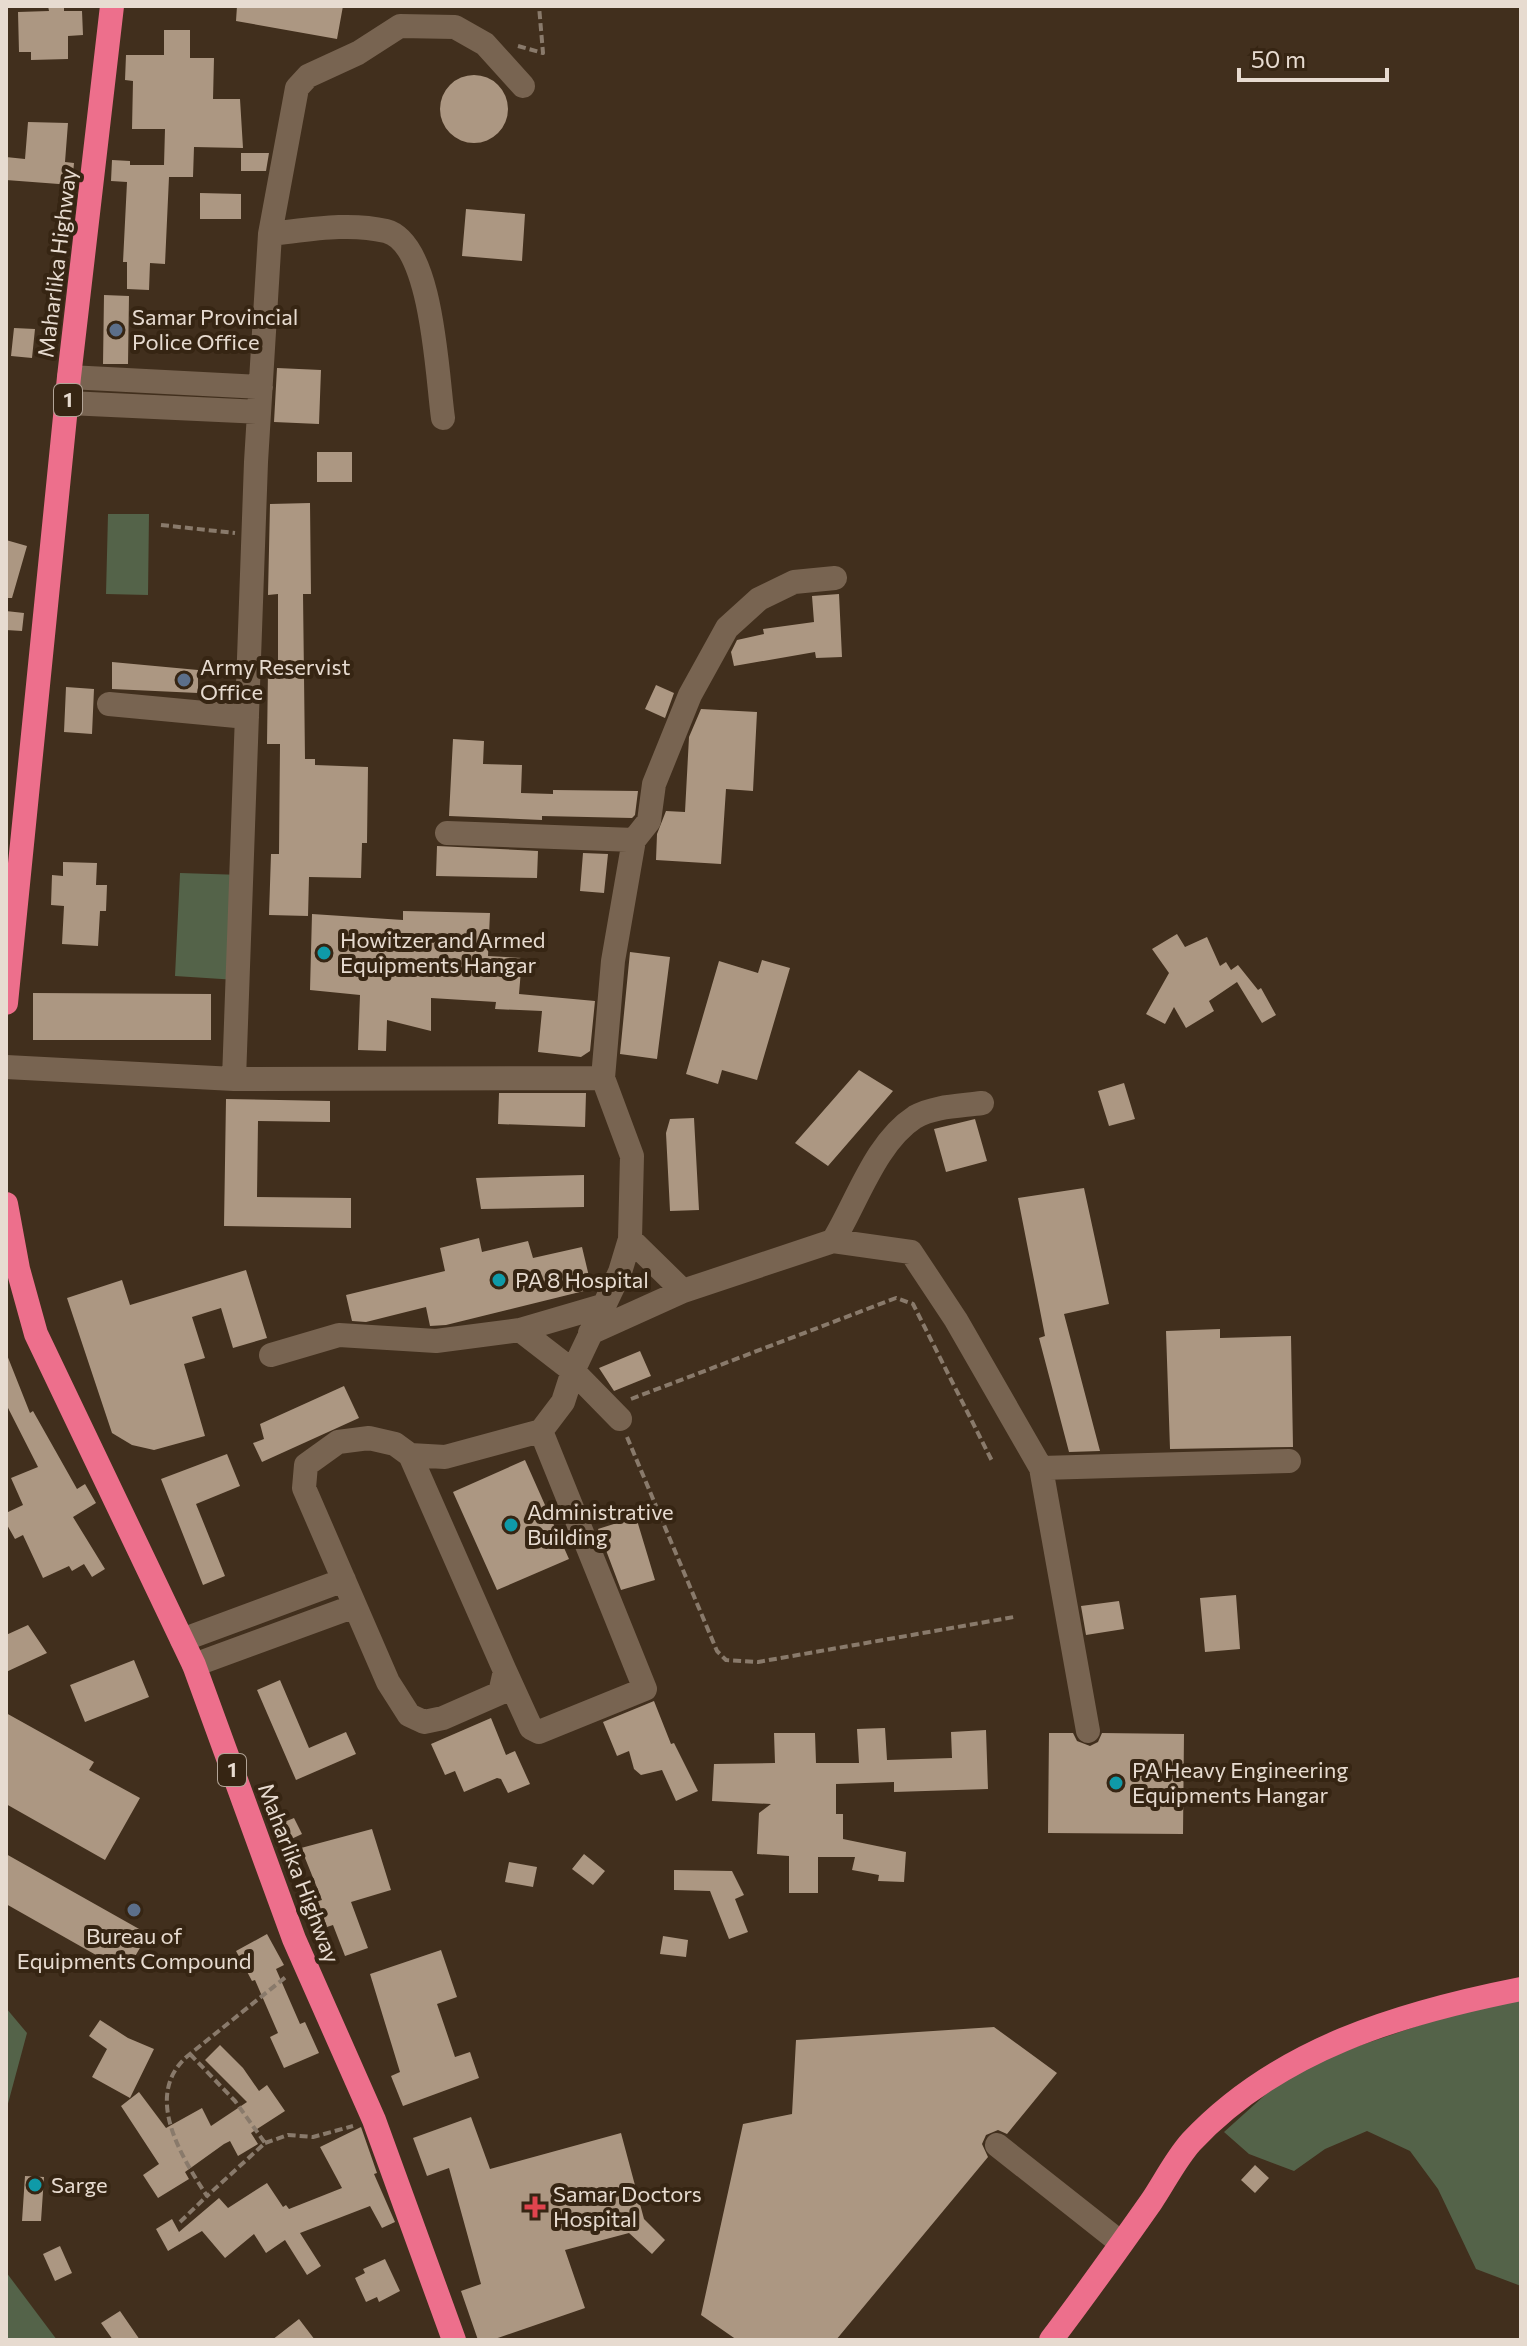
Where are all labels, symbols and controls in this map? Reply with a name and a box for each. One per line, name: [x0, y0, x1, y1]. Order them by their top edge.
scale bar: [1239, 32, 1387, 82]
text: 50 m: [1251, 44, 1306, 73]
street label: Maharlika Highway: [31, 167, 82, 359]
place label: Samar Provincial Police Office: [132, 303, 298, 355]
marker: Samar Provincial Police Office: [107, 321, 125, 339]
road number: 1: [54, 384, 82, 416]
place label: Army Reservist Office: [200, 653, 350, 705]
marker: Army Reservist Office: [175, 671, 193, 689]
place label: Howitzer and Armed Equipments Hangar: [340, 926, 546, 978]
marker: Howitzer and Armed Equipments Hangar: [315, 944, 333, 962]
place label: PA 8 Hospital: [515, 1266, 649, 1293]
marker: PA 8 Hospital: [490, 1271, 508, 1289]
place label: Administrative Building: [527, 1498, 674, 1550]
marker: Administrative Building: [502, 1516, 520, 1534]
road number: 1: [218, 1754, 246, 1786]
place label: PA Heavy Engineering Equipments Hangar: [1132, 1756, 1348, 1808]
marker: PA Heavy Engineering Equipments Hangar: [1107, 1774, 1125, 1792]
street label: Maharlika Highway: [253, 1779, 346, 1967]
marker: Bureau of Equipments Compound: [125, 1901, 143, 1919]
place label: Bureau of Equipments Compound: [17, 1922, 251, 1974]
place label: Sarge: [51, 2171, 108, 2198]
marker: Sarge: [26, 2176, 44, 2194]
place label: Samar Doctors Hospital: [553, 2180, 702, 2232]
marker: Samar Doctors Hospital: [524, 2196, 546, 2218]

